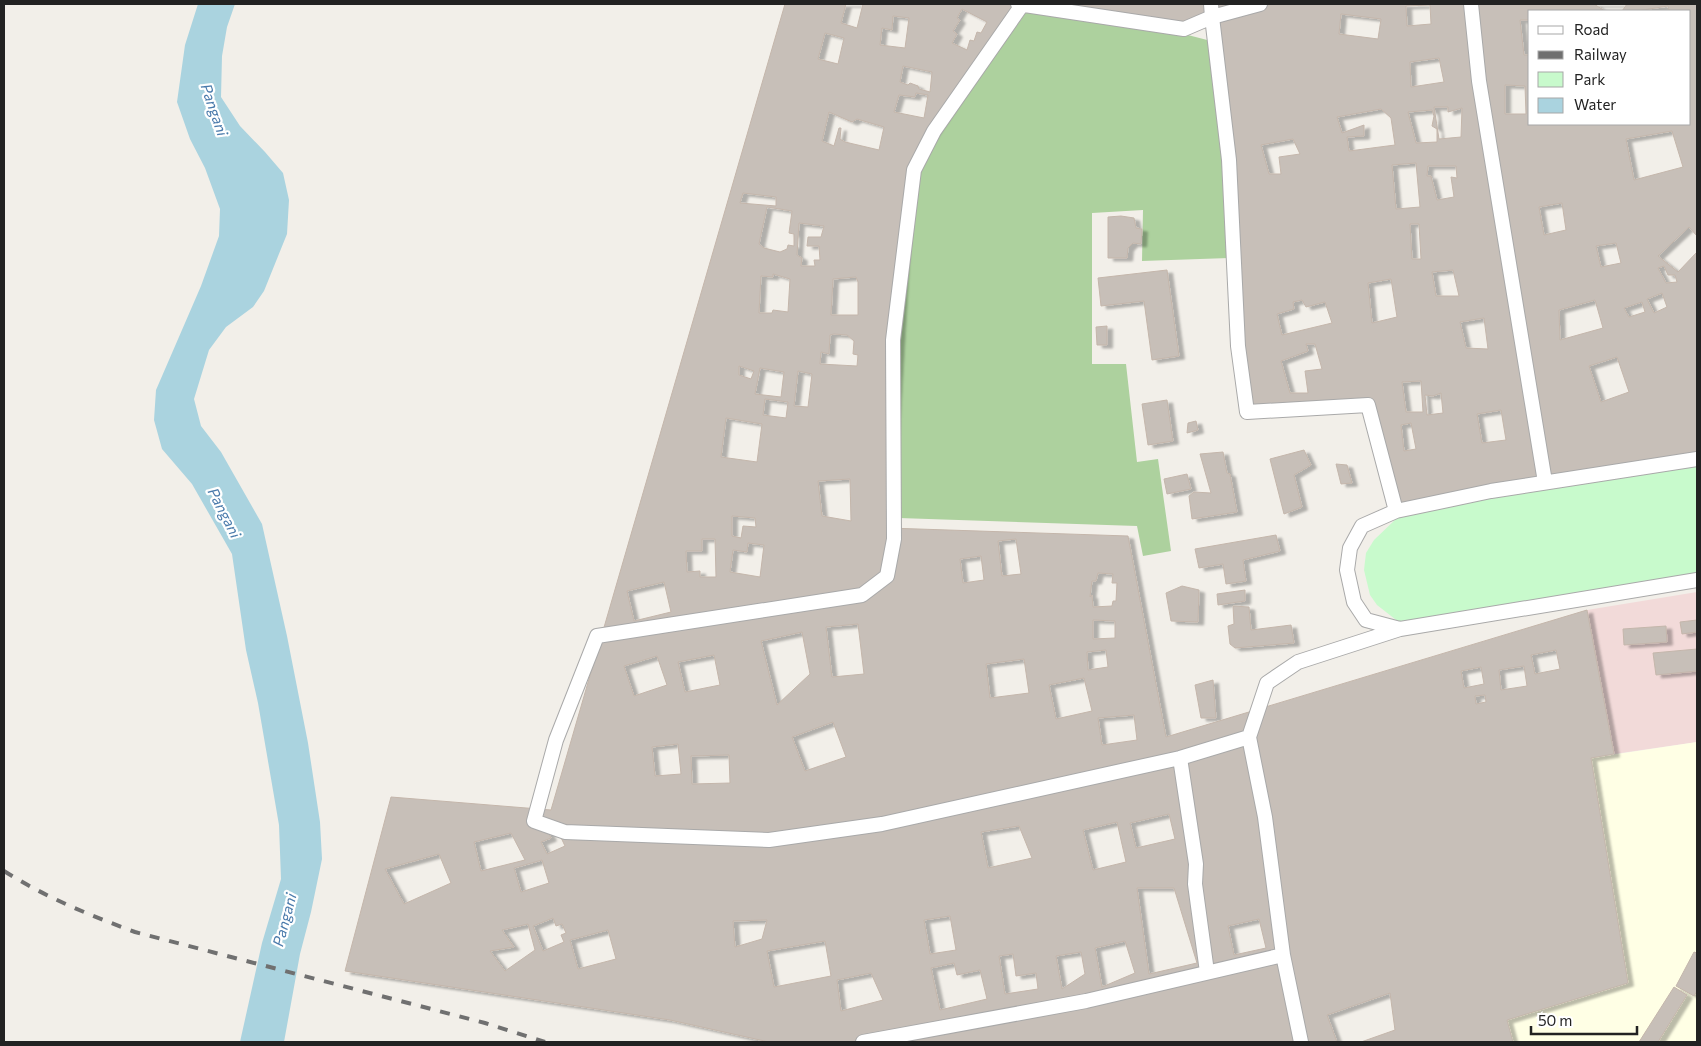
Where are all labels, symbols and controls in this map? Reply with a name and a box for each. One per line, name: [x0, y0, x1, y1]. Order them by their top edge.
legend: [1528, 10, 1691, 125]
text: Road: [1574, 20, 1609, 38]
text: Railway: [1574, 45, 1627, 63]
text: Park: [1574, 70, 1605, 88]
water label: Pangani: [198, 81, 233, 139]
text: Water: [1574, 95, 1616, 113]
water label: Pangani: [205, 484, 246, 542]
water label: Pangani: [268, 890, 300, 948]
scale bar: [1531, 1004, 1637, 1036]
text: 50 m: [1538, 1011, 1572, 1029]

